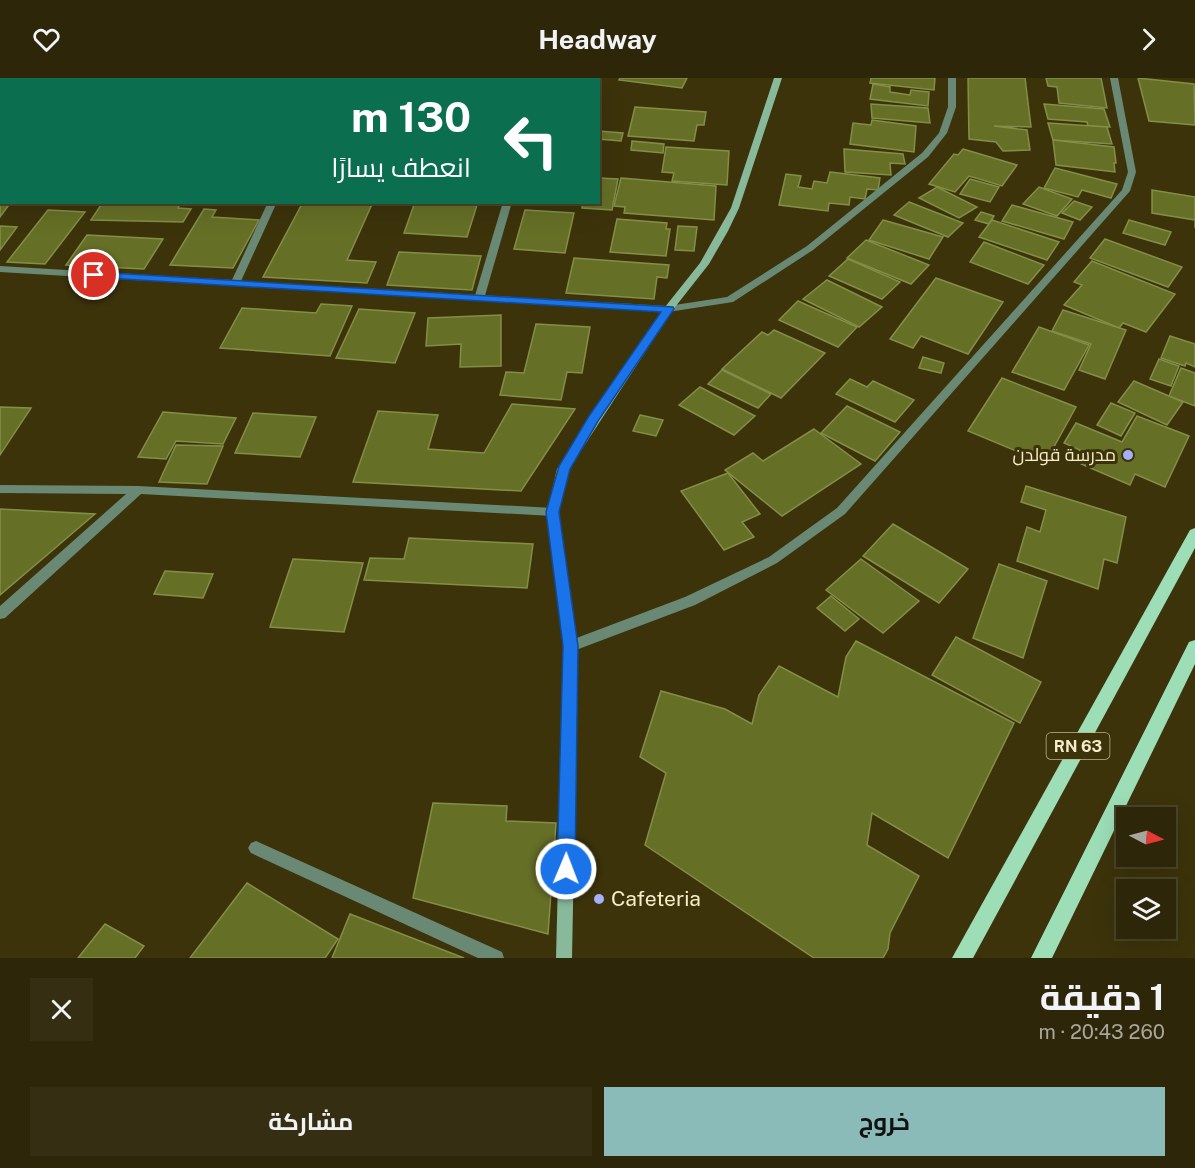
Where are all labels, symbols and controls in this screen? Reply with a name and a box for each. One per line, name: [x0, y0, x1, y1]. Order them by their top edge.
icon: heart: [30, 23, 63, 56]
text: Headway: [538, 23, 657, 55]
icon: forward: [1132, 23, 1165, 56]
text: 130 m: [351, 92, 471, 141]
icon: left: [492, 102, 570, 180]
text: انعطف يسارًا: [331, 151, 471, 183]
pin: [68, 249, 119, 300]
icon: arrive: [77, 258, 110, 291]
place label: مدرسة قولدن: [1013, 444, 1116, 466]
marker: مدرسة قولدن: [1121, 448, 1135, 462]
road number: RN 63: [1046, 733, 1110, 759]
north arrow: [1116, 807, 1176, 867]
map controls: [1116, 807, 1176, 939]
position arrow: [534, 837, 598, 901]
button: layers: [1116, 879, 1176, 939]
place label: Cafeteria: [611, 886, 701, 911]
marker: Cafeteria: [592, 892, 606, 906]
text: 1 دقيقة: [1040, 976, 1165, 1018]
button: close: [30, 978, 93, 1041]
text: 260 m · 20:43: [1038, 1020, 1165, 1044]
button: مشاركة: [30, 1087, 592, 1156]
button: خروج: [604, 1087, 1165, 1156]

